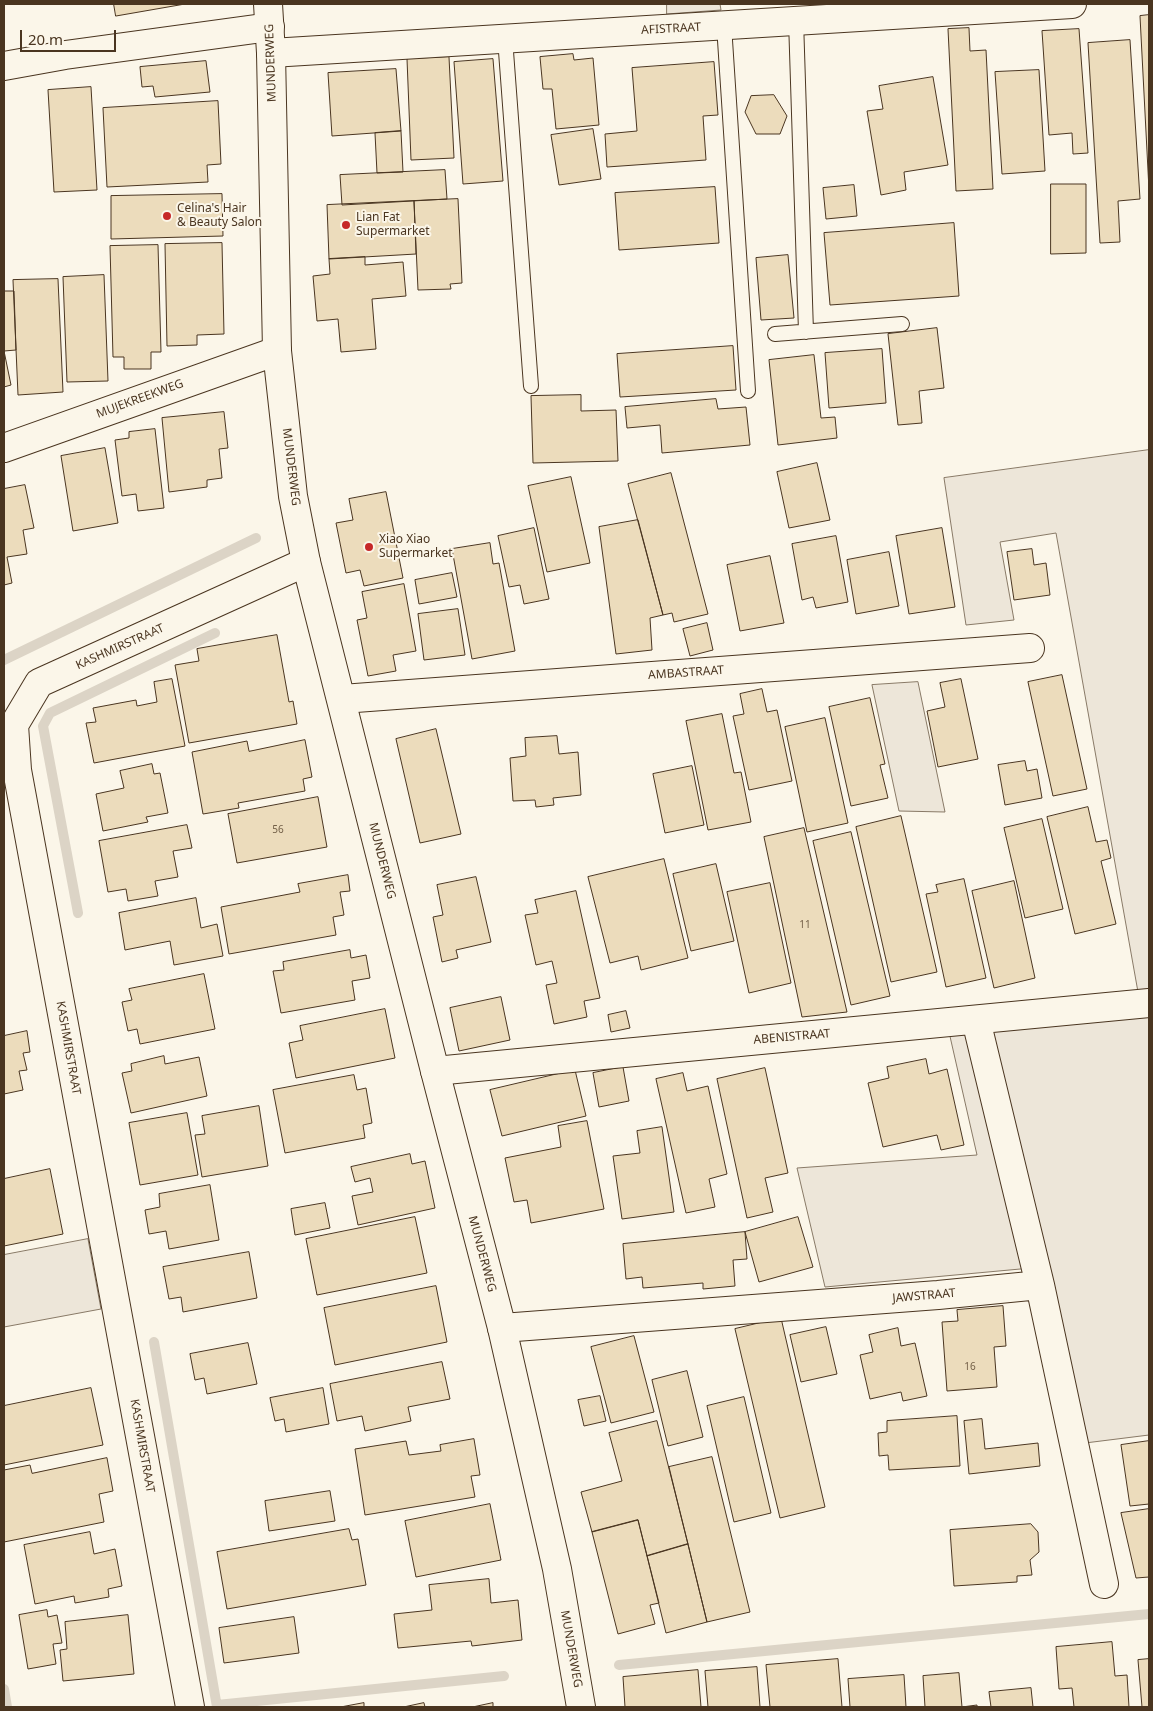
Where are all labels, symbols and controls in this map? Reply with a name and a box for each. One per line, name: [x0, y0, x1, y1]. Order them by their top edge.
scale bar: [22, 20, 119, 52]
street label: AFISTRAAT: [641, 20, 701, 38]
street label: MUNDERWEG: [262, 24, 280, 102]
text: 20 m: [28, 29, 63, 49]
place label: Celina's Hair & Beauty Salon: [177, 202, 262, 230]
marker: Celina's Hair & Beauty Salon: [161, 210, 173, 222]
place label: Lian Fat Supermarket: [356, 211, 430, 239]
marker: Lian Fat Supermarket: [340, 219, 352, 231]
street label: MUJEKREEKWEG: [94, 377, 186, 421]
street label: MUNDERWEG: [279, 427, 303, 507]
place label: Xiao Xiao Supermarket: [379, 533, 453, 561]
marker: Xiao Xiao Supermarket: [363, 541, 375, 553]
street label: KASHMIRSTRAAT: [74, 621, 166, 673]
street label: AMBASTRAAT: [648, 663, 724, 683]
street label: MUNDERWEG: [366, 821, 398, 901]
house number: 56: [272, 824, 284, 836]
house number: 11: [799, 919, 811, 931]
street label: KASHMIRSTRAAT: [53, 1000, 83, 1096]
street label: ABENISTRAAT: [753, 1026, 831, 1048]
street label: MUNDERWEG: [465, 1214, 499, 1294]
street label: JAWSTRAAT: [892, 1286, 956, 1306]
house number: 16: [964, 1361, 976, 1373]
street label: KASHMIRSTRAAT: [127, 1398, 157, 1494]
street label: MUNDERWEG: [557, 1609, 585, 1689]

